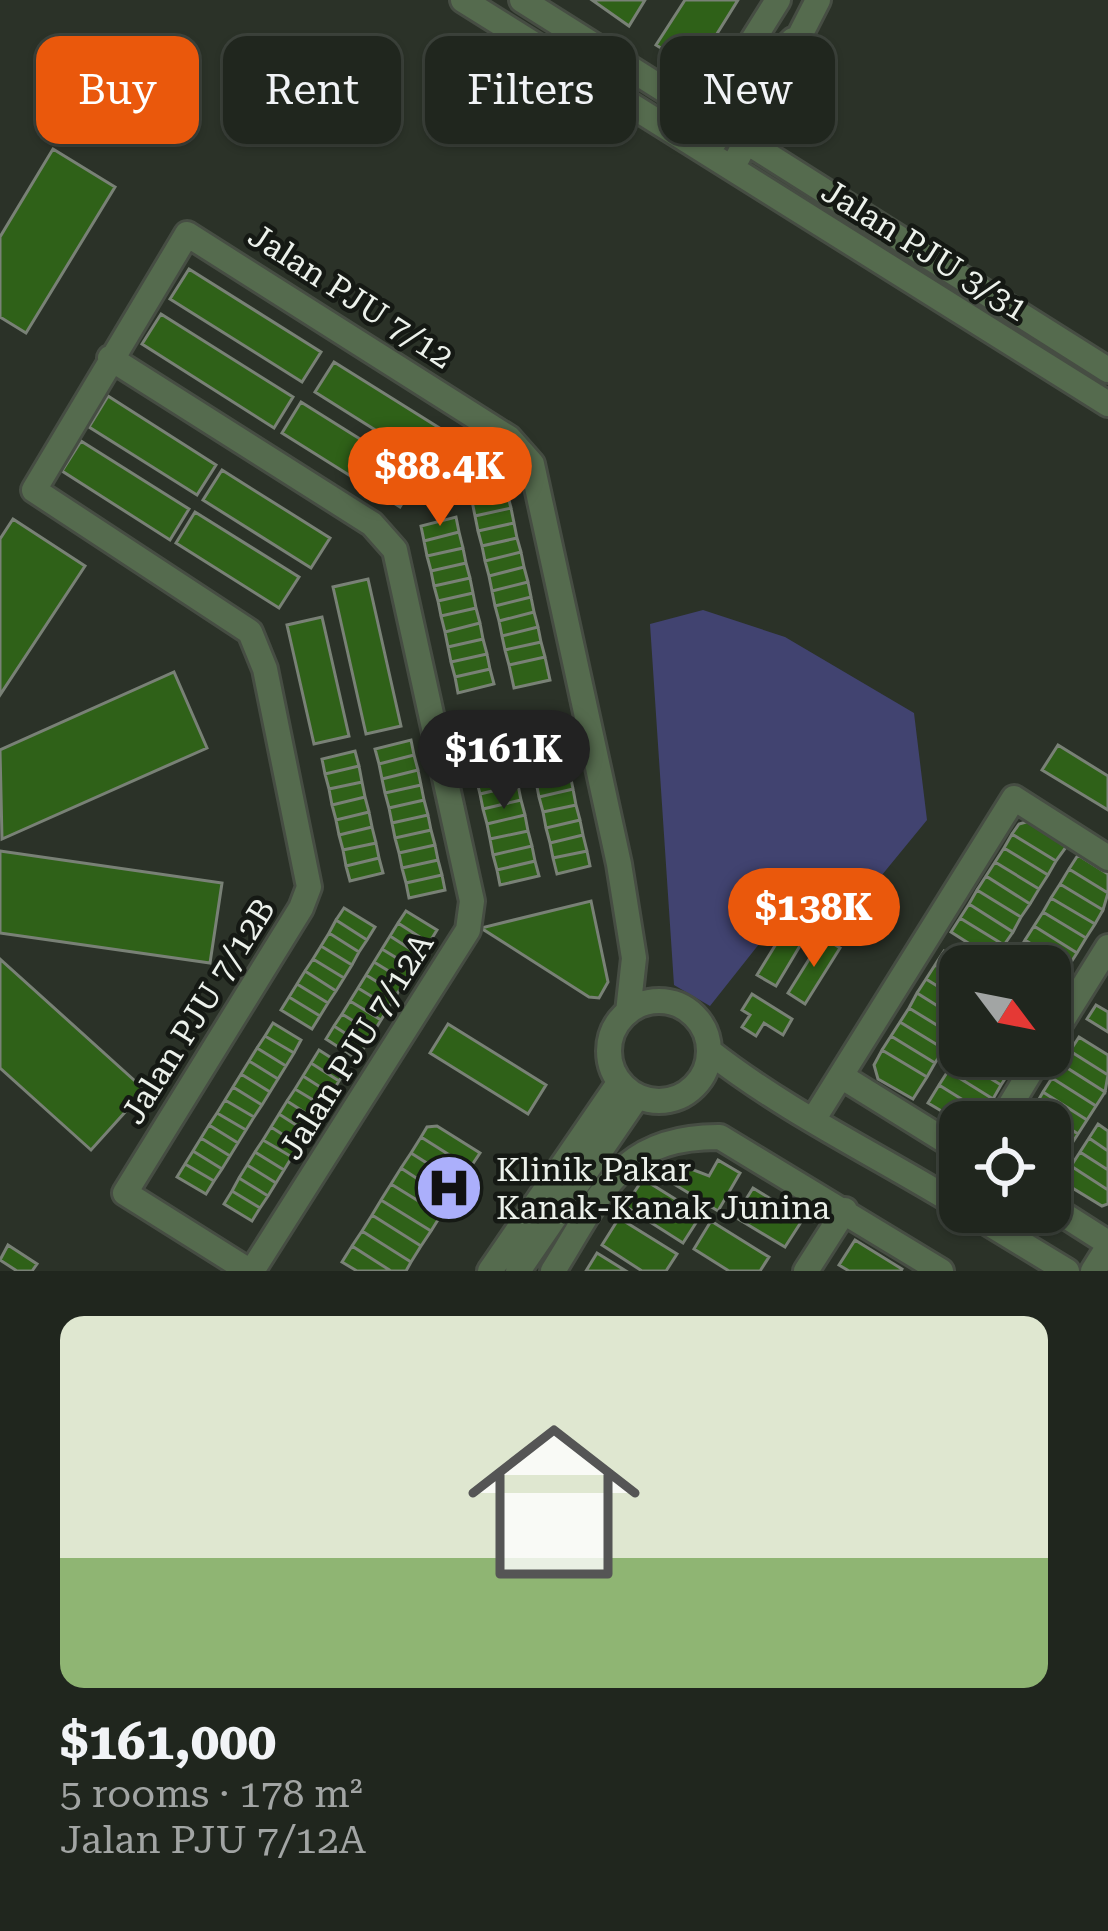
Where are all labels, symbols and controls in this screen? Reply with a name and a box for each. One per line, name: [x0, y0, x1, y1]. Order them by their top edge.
chip: Buy: [36, 36, 199, 144]
chip: Rent: [223, 36, 401, 144]
chip: Filters: [425, 36, 636, 144]
chip: New: [660, 36, 835, 144]
street label: Jalan PJU 3/31: [815, 171, 1035, 329]
street label: Jalan PJU 7/12: [241, 215, 461, 377]
pin: $88.4K: [342, 427, 538, 529]
text: $88.4K: [375, 443, 505, 489]
pin: $161K: [420, 710, 588, 812]
text: $161K: [445, 726, 563, 772]
pin: $138K: [730, 868, 898, 970]
text: $138K: [755, 884, 873, 930]
street label: Jalan PJU 7/12B: [113, 891, 283, 1131]
street label: Jalan PJU 7/12A: [271, 926, 441, 1166]
north arrow: [939, 945, 1071, 1077]
map controls: [939, 945, 1071, 1233]
button: locate: [939, 1101, 1071, 1233]
place label: Klinik Pakar Kanak-Kanak Junina: [496, 1150, 830, 1227]
hospital icon: Klinik Pakar Kanak-Kanak Junina: [414, 1153, 484, 1223]
icon: home: [446, 1394, 662, 1610]
text: $161,000: [60, 1712, 276, 1771]
text: 5 rooms · 178 m²: [60, 1771, 363, 1817]
text: Jalan PJU 7/12A: [60, 1817, 366, 1863]

